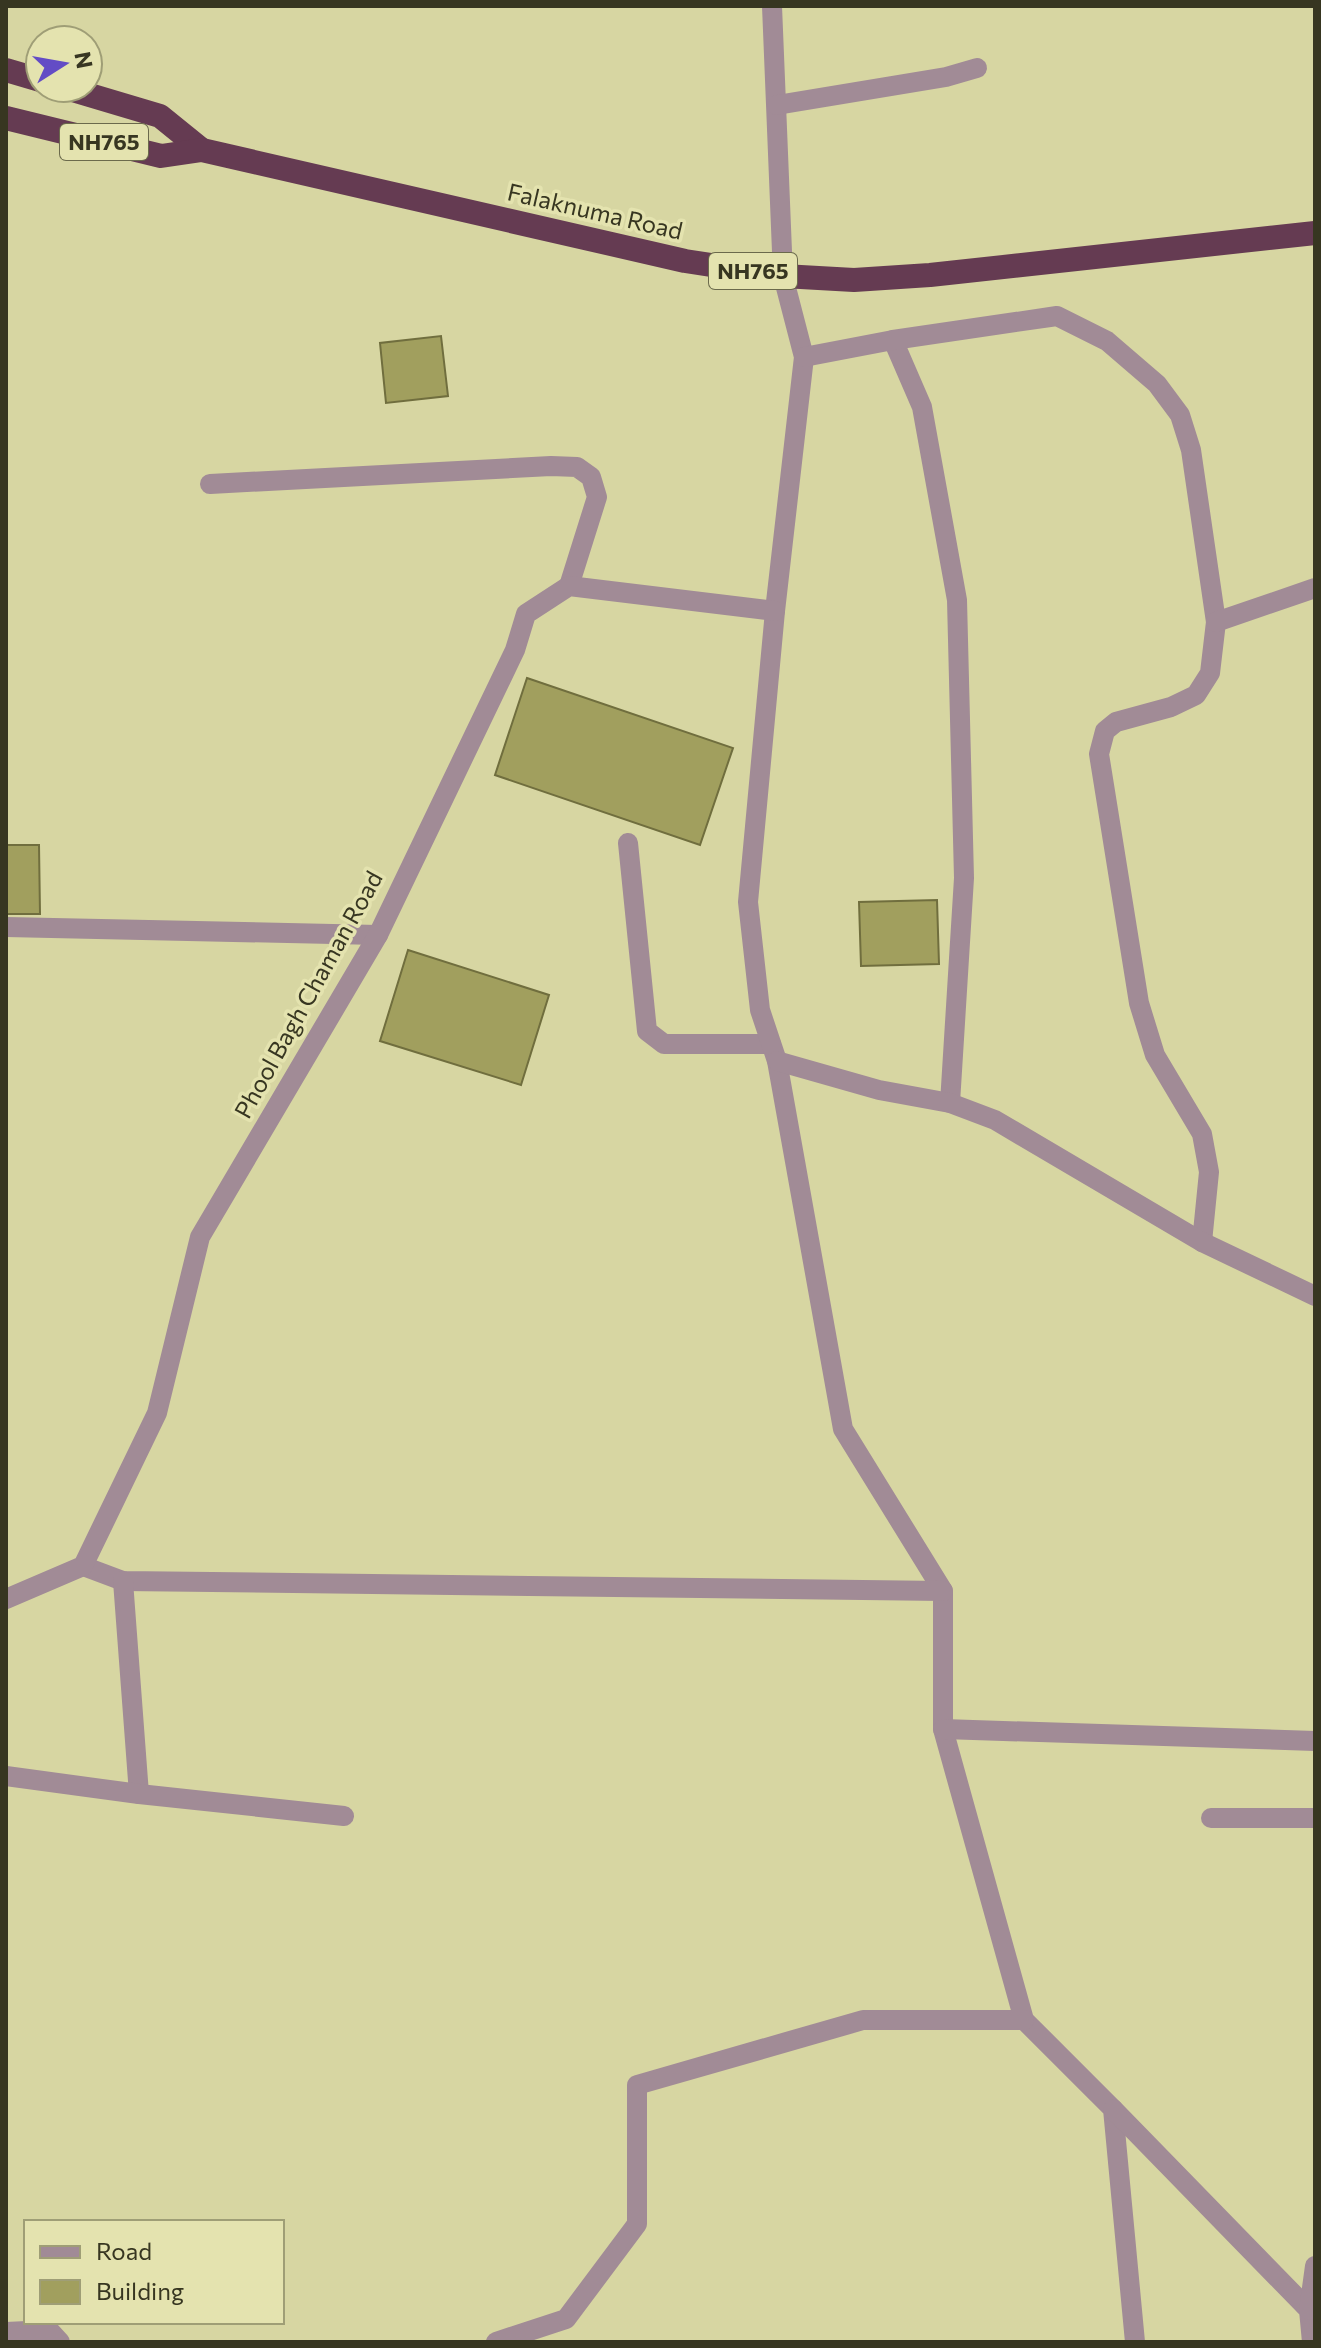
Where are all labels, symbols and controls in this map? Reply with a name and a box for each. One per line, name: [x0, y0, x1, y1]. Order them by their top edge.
north arrow: [24, 24, 104, 104]
text: N: [69, 49, 99, 71]
road number: NH765: [60, 124, 148, 160]
street label: Falaknuma Road: [505, 176, 686, 245]
road number: NH765: [709, 253, 797, 289]
street label: Phool Bagh Chaman Road: [228, 866, 388, 1123]
legend: [24, 2220, 284, 2324]
text: Road: [96, 2236, 152, 2265]
text: Building: [96, 2276, 184, 2305]

